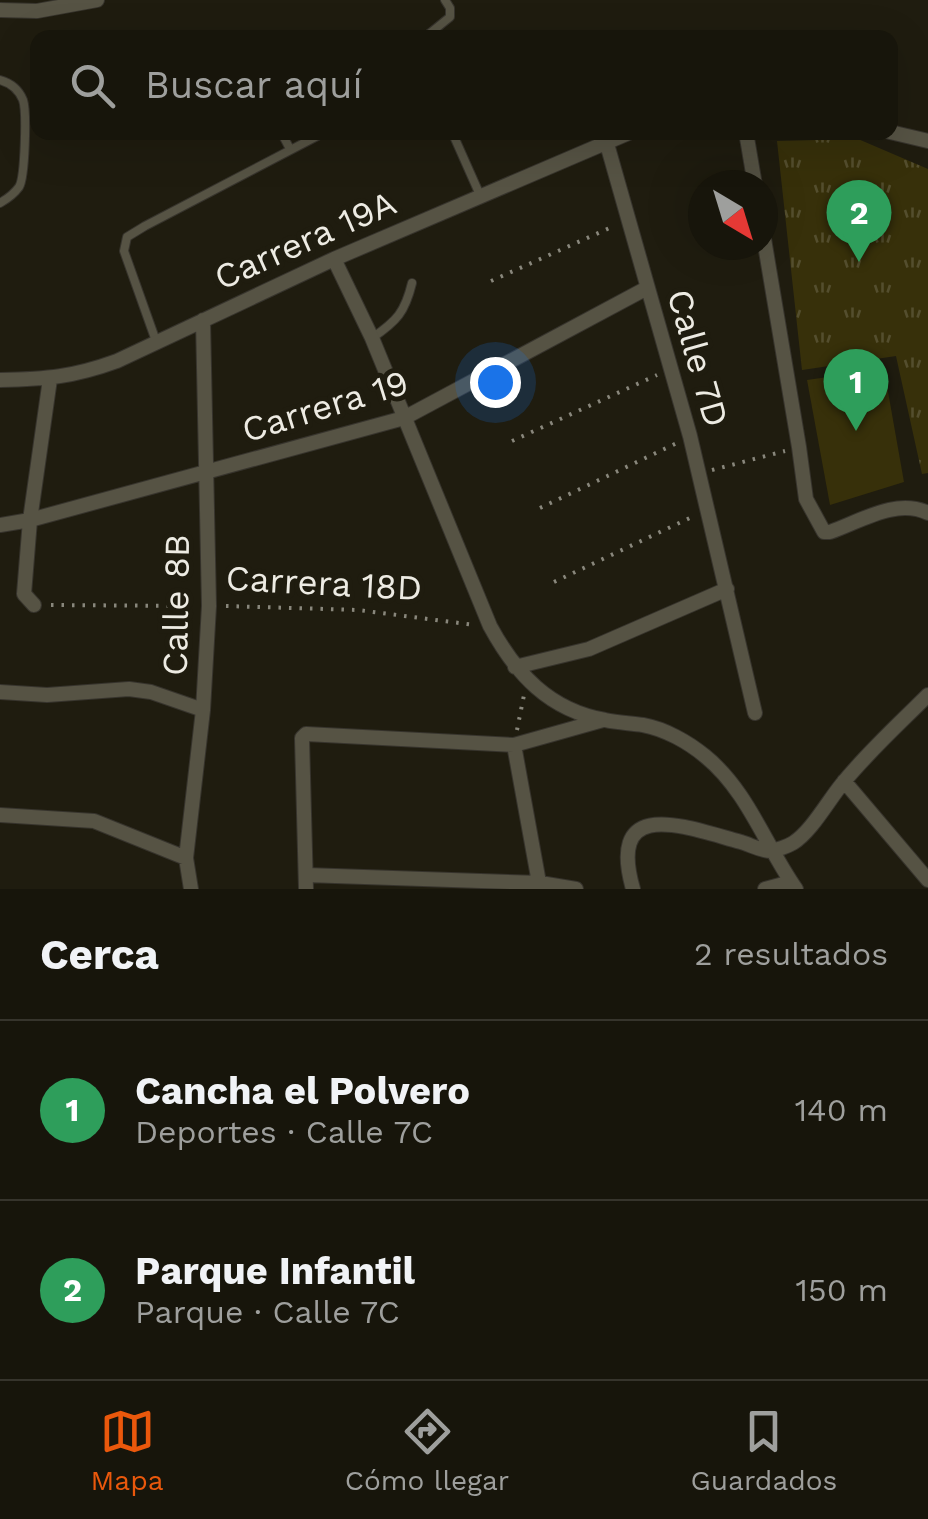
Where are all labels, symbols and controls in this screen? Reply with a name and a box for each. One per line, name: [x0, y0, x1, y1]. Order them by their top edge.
search box: [30, 30, 898, 140]
icon: search: [65, 58, 120, 113]
text: Buscar aquí: [145, 63, 363, 107]
north arrow: [688, 170, 778, 260]
pin: 2: [826, 180, 892, 262]
street label: Carrera 19A: [208, 181, 402, 299]
street label: Calle 7D: [658, 285, 738, 431]
pin: 1: [824, 348, 888, 431]
your location: [470, 357, 521, 408]
street label: Carrera 19: [237, 361, 413, 451]
street label: Calle 8B: [154, 534, 198, 676]
street label: Carrera 18D: [225, 557, 423, 609]
text: Cerca: [40, 930, 159, 979]
text: 2 resultados: [694, 935, 888, 973]
text: Cancha el Polvero: [135, 1069, 470, 1113]
text: 1: [66, 1091, 79, 1129]
text: 140 m: [795, 1091, 888, 1129]
text: Deportes · Calle 7C: [135, 1113, 433, 1151]
text: Parque Infantil: [135, 1249, 415, 1293]
text: 2: [63, 1271, 82, 1309]
text: 150 m: [796, 1271, 888, 1309]
text: Parque · Calle 7C: [135, 1293, 400, 1331]
tab: Mapa: [91, 1404, 164, 1497]
tab: Cómo llegar: [345, 1404, 509, 1497]
tab: Guardados: [690, 1404, 837, 1497]

